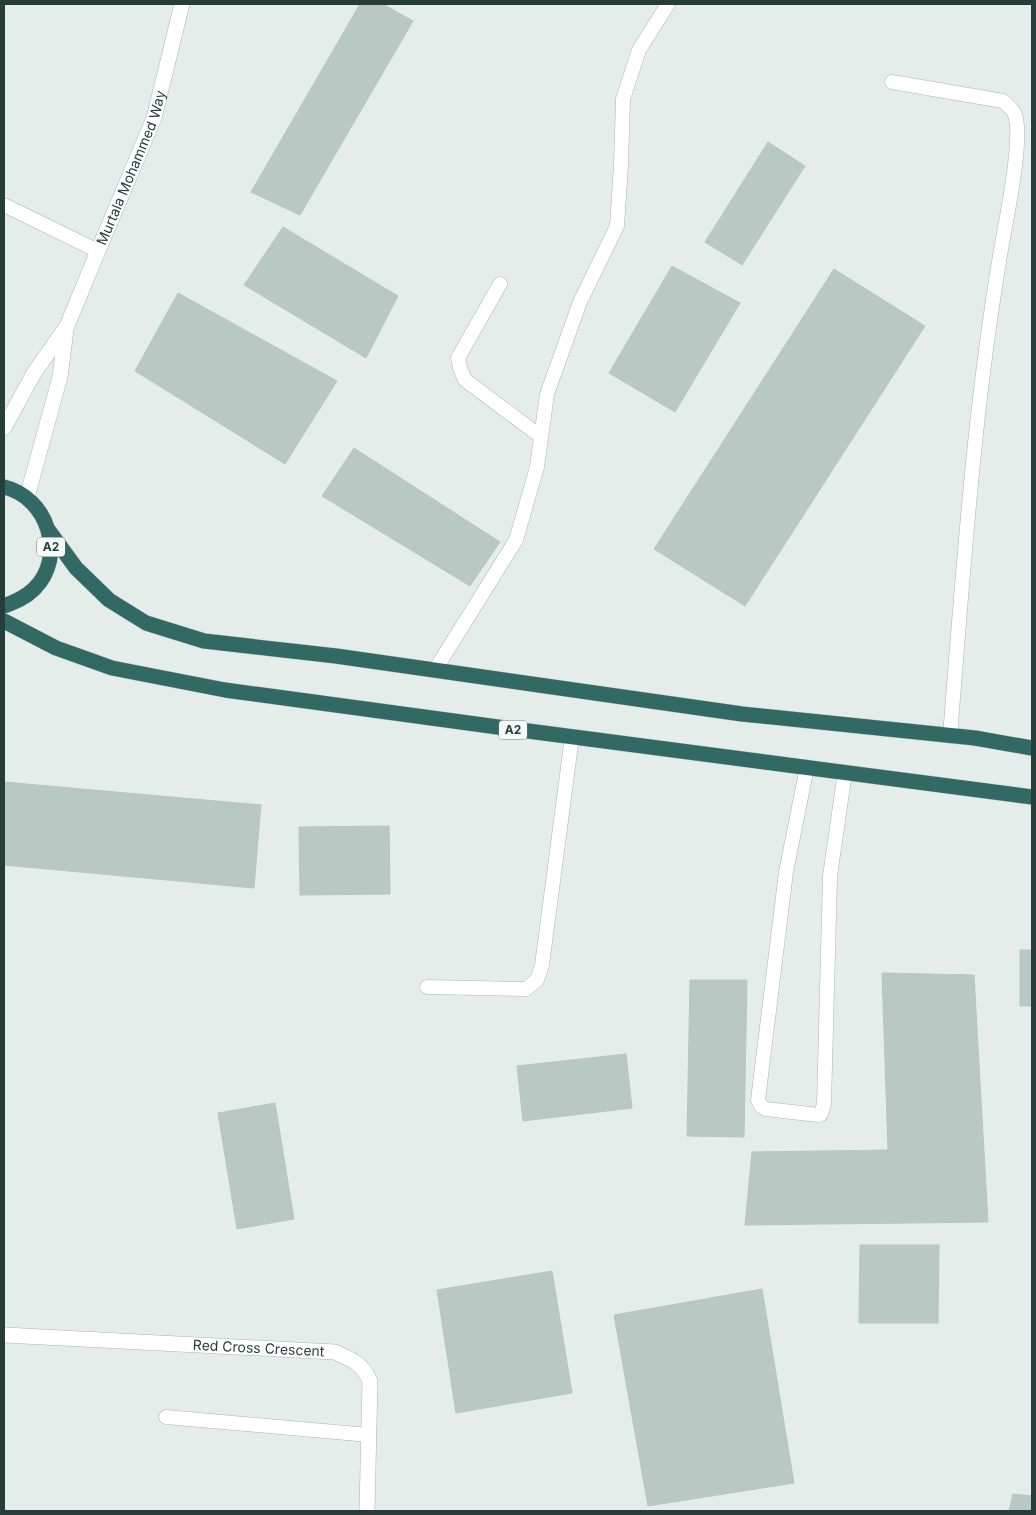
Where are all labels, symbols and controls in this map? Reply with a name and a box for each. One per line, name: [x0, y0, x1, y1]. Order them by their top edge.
street label: Murtala Mohammed Way: [92, 88, 168, 248]
road number: A2: [37, 538, 65, 556]
road number: A2: [499, 720, 527, 740]
street label: Red Cross Crescent: [192, 1336, 325, 1359]

